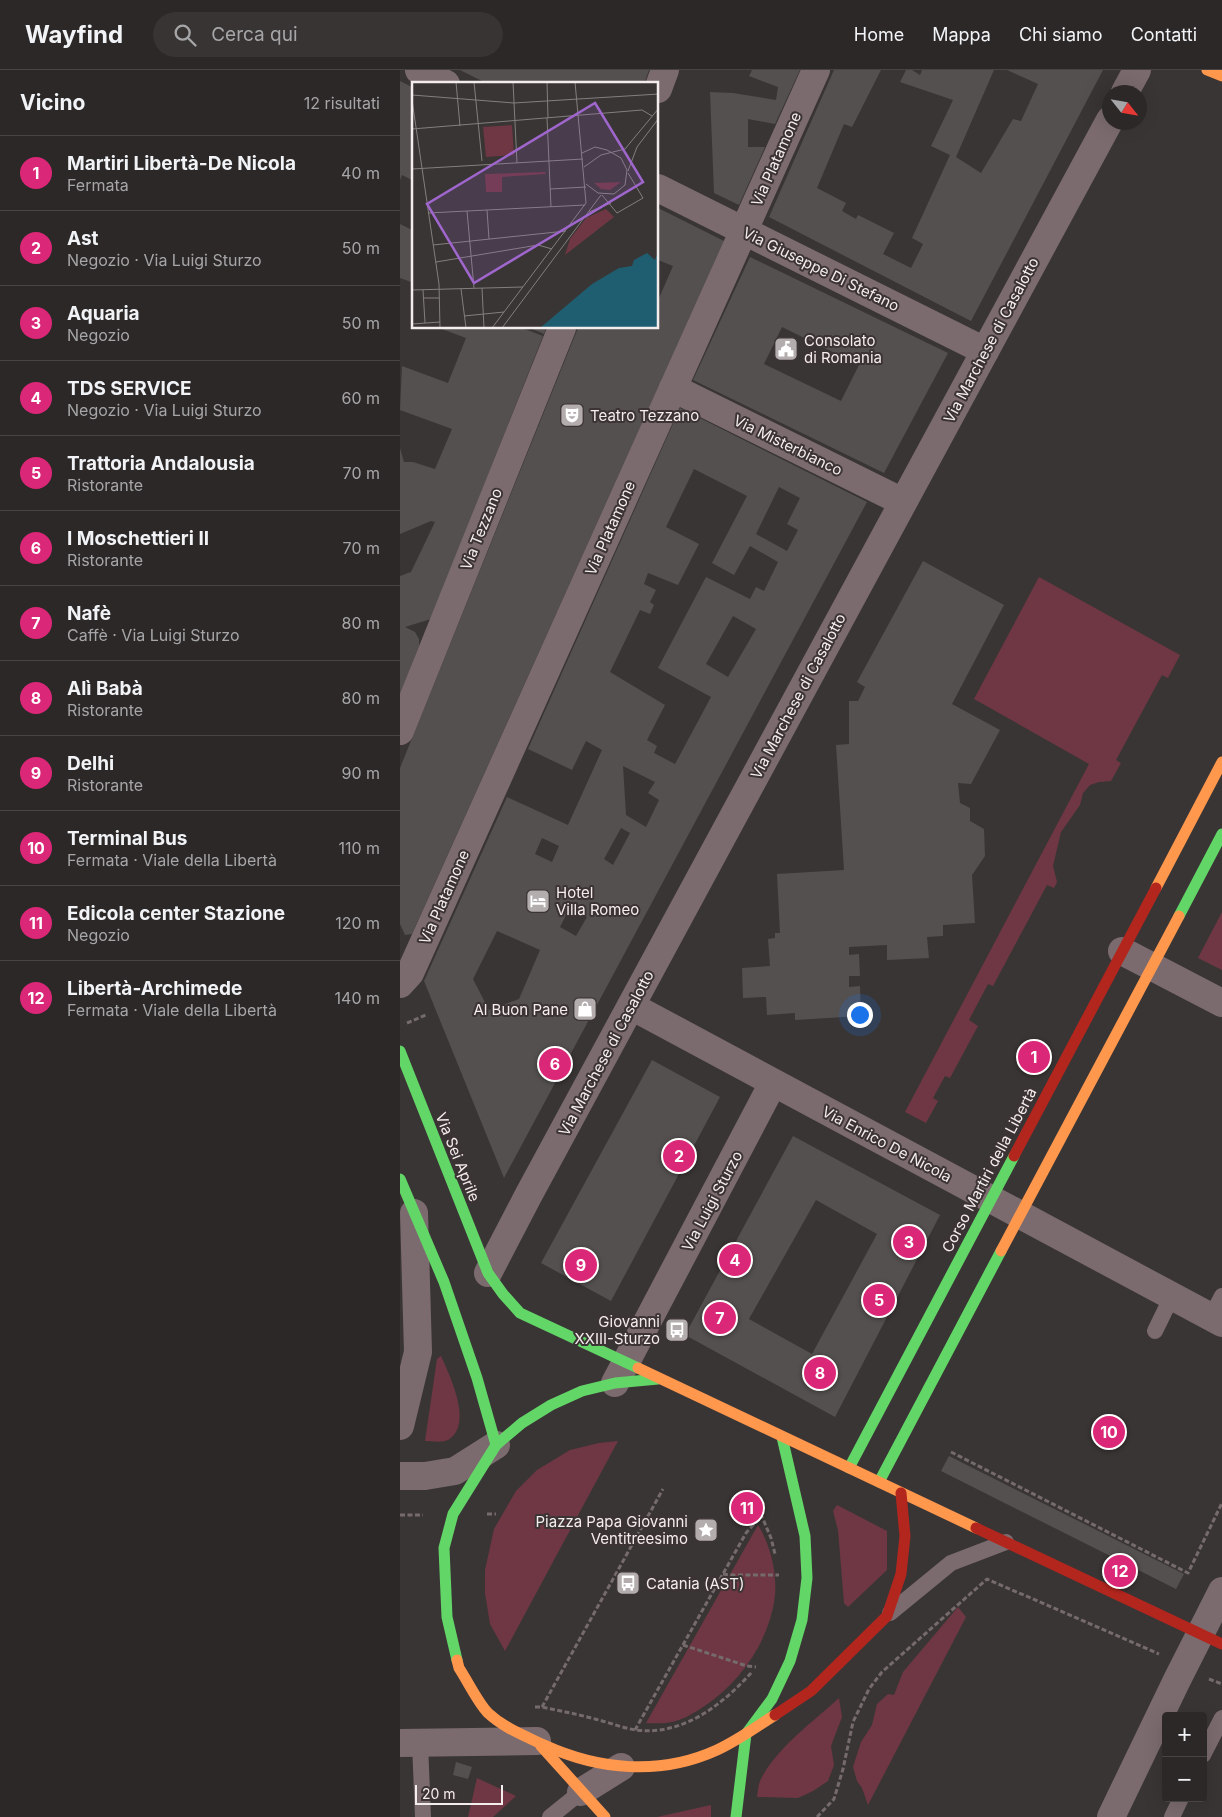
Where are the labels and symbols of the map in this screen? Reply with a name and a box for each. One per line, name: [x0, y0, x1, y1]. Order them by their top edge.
inset map: [412, 82, 659, 329]
north arrow: [1102, 85, 1147, 130]
street label: Via Platamone: [747, 109, 805, 209]
street label: Via Giuseppe Di Stefano: [740, 223, 902, 315]
street label: Via Marchese di Casalotto: [939, 254, 1043, 426]
place label: Consolato di Romania: [804, 331, 882, 367]
public building icon: Consolato di Romania: [773, 336, 799, 362]
theatre icon: Teatro Tezzano: [559, 402, 585, 428]
place label: Teatro Tezzano: [590, 406, 699, 425]
street label: Via Misterbianco: [730, 410, 846, 480]
street label: Via Platamone: [581, 478, 639, 578]
street label: Via Tezzano: [456, 485, 506, 573]
street label: Via Marchese di Casalotto: [746, 610, 850, 782]
street label: Via Platamone: [415, 847, 473, 947]
place label: Hotel Villa Romeo: [556, 883, 639, 919]
hotel icon: Hotel Villa Romeo: [525, 888, 551, 914]
street label: Via Marchese di Casalotto: [554, 967, 658, 1139]
shop icon: Al Buon Pane: [572, 996, 598, 1022]
place label: Al Buon Pane: [473, 1000, 568, 1019]
your location: [847, 1002, 873, 1028]
pin: 1: [1018, 1038, 1050, 1076]
pin: 6: [539, 1045, 571, 1083]
street label: Corso Martiri della Libertà: [937, 1084, 1041, 1256]
street label: Via Enrico De Nicola: [819, 1102, 955, 1186]
street label: Via Sei Aprile: [432, 1110, 484, 1204]
pin: 2: [663, 1137, 695, 1175]
street label: Via Luigi Sturzo: [678, 1148, 746, 1254]
pin: 3: [893, 1223, 925, 1261]
pin: 4: [719, 1241, 751, 1279]
pin: 9: [565, 1246, 597, 1284]
pin: 5: [863, 1281, 895, 1319]
pin: 7: [704, 1299, 736, 1337]
place label: Giovanni XXIII-Sturzo: [574, 1312, 660, 1348]
bus stop icon: Giovanni XXIII-Sturzo: [664, 1317, 690, 1343]
pin: 8: [804, 1354, 836, 1392]
pin: 10: [1093, 1413, 1125, 1451]
pin: 11: [731, 1489, 763, 1527]
place label: Piazza Papa Giovanni Ventitreesimo: [536, 1512, 688, 1548]
place icon: Piazza Papa Giovanni Ventitreesimo: [693, 1517, 719, 1543]
pin: 12: [1104, 1552, 1136, 1590]
bus stop icon: Catania (AST): [615, 1570, 641, 1596]
place label: Catania (AST): [646, 1574, 745, 1593]
scale bar: [415, 1782, 502, 1805]

